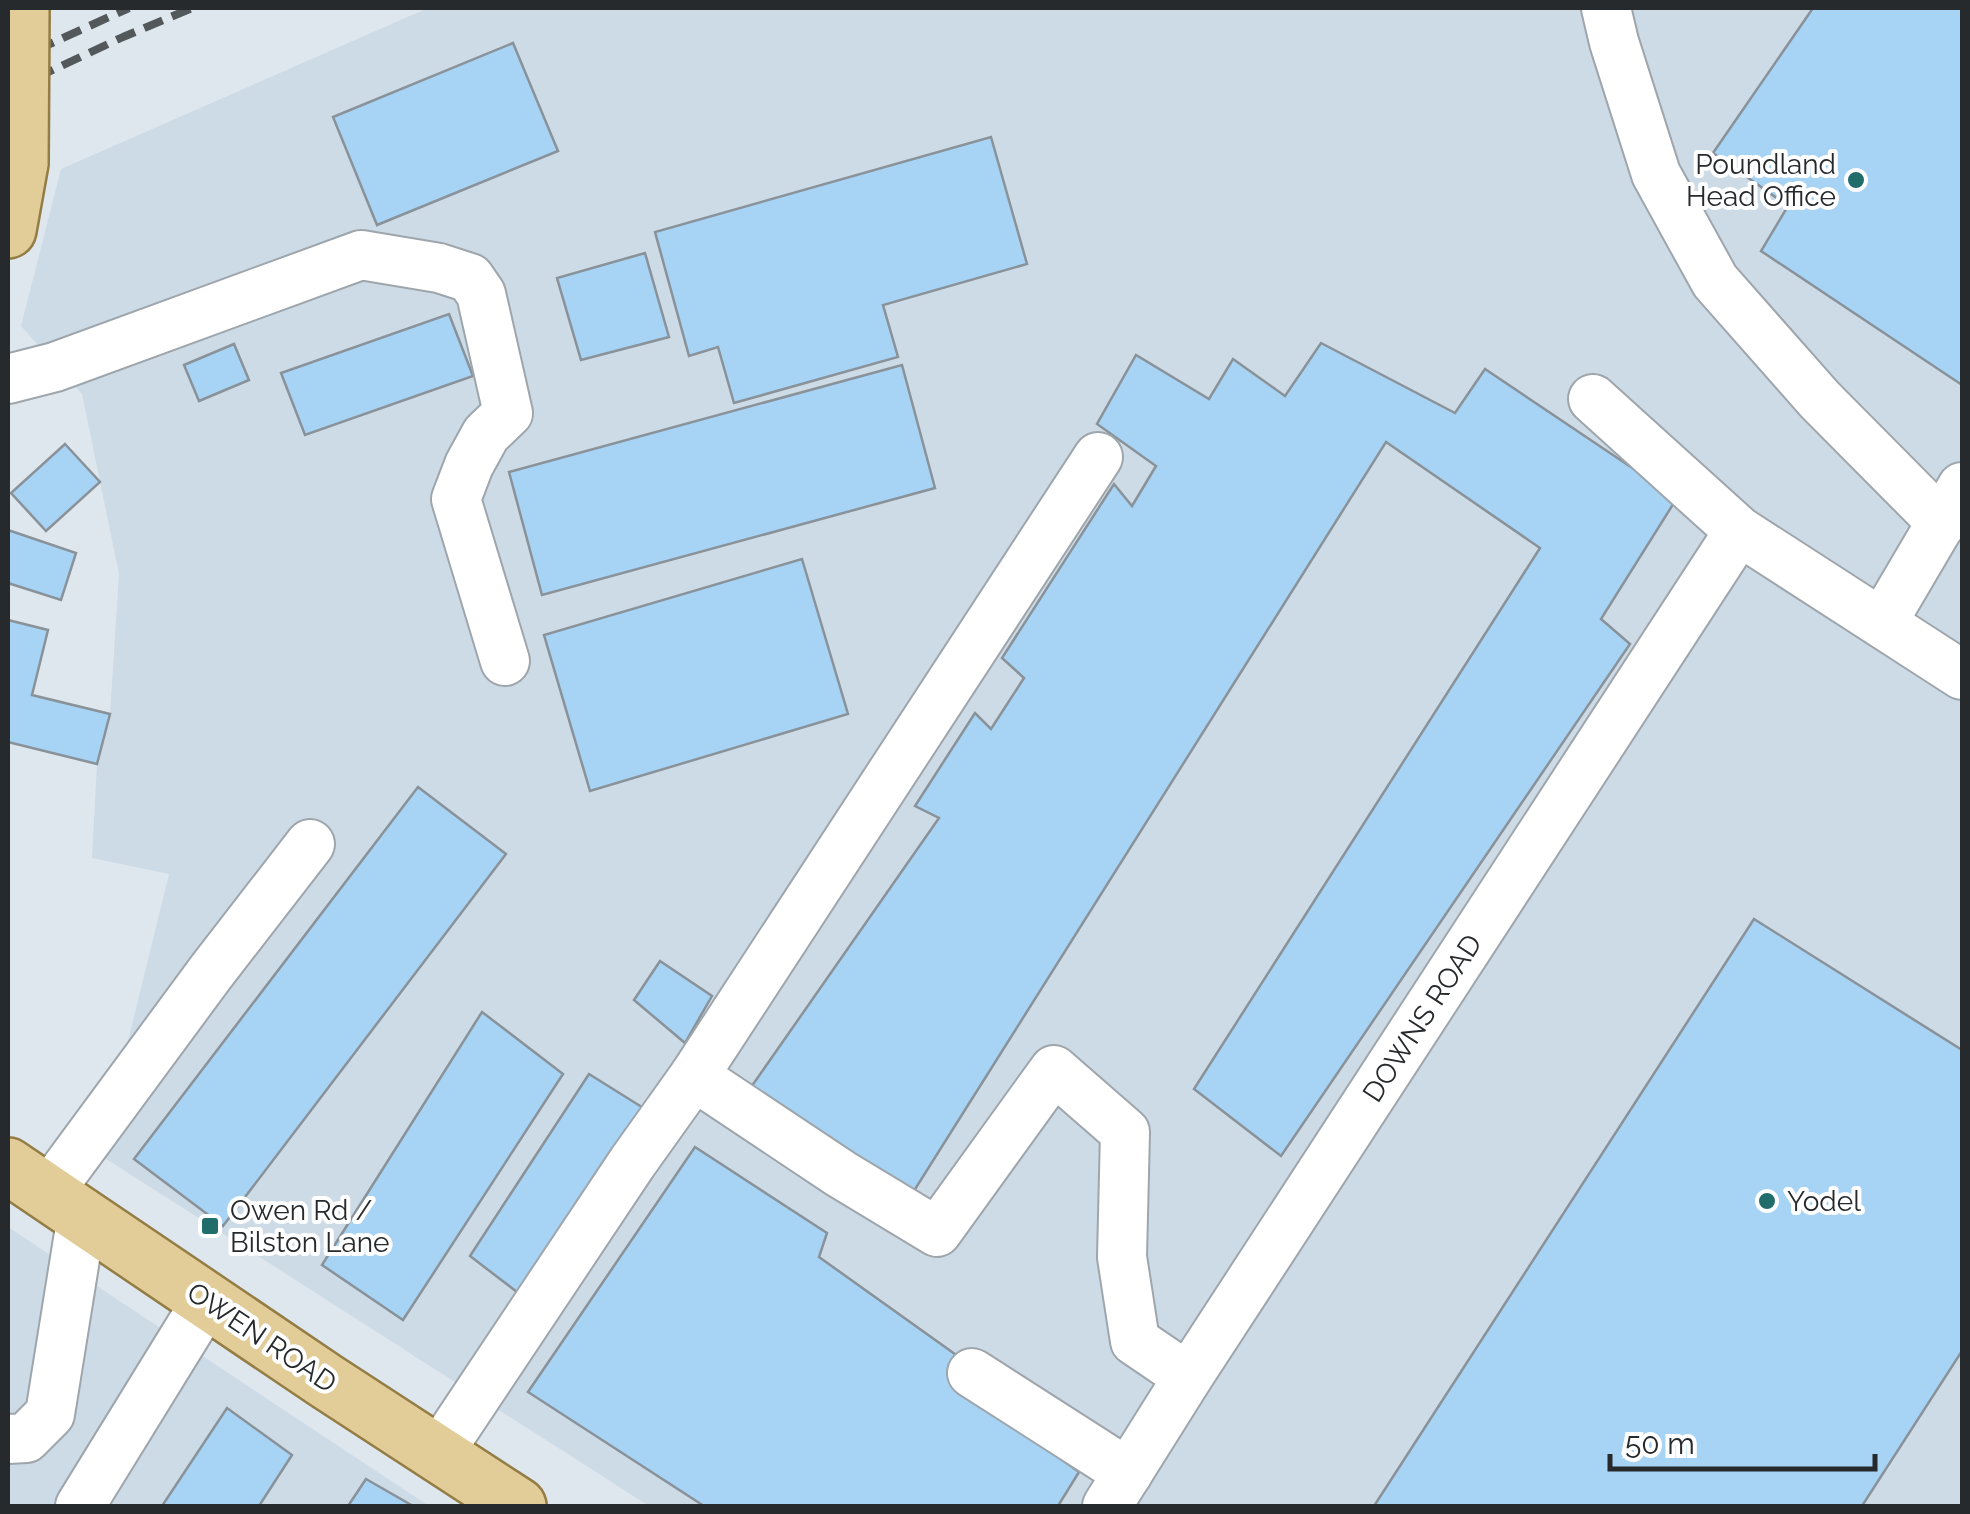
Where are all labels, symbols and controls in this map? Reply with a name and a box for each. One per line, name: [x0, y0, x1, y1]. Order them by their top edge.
place label: Poundland Head Office: [1686, 148, 1836, 213]
marker: Poundland Head Office: [1845, 169, 1867, 191]
street label: DOWNS ROAD: [1356, 928, 1489, 1108]
place label: Yodel: [1787, 1185, 1861, 1218]
marker: Yodel: [1756, 1190, 1778, 1212]
place label: Owen Rd / Bilston Lane: [230, 1194, 390, 1259]
marker: Owen Rd / Bilston Lane: [199, 1215, 221, 1237]
street label: OWEN ROAD: [181, 1275, 343, 1399]
scale bar: [1610, 1409, 1875, 1471]
text: 50 m: [1625, 1426, 1695, 1461]

